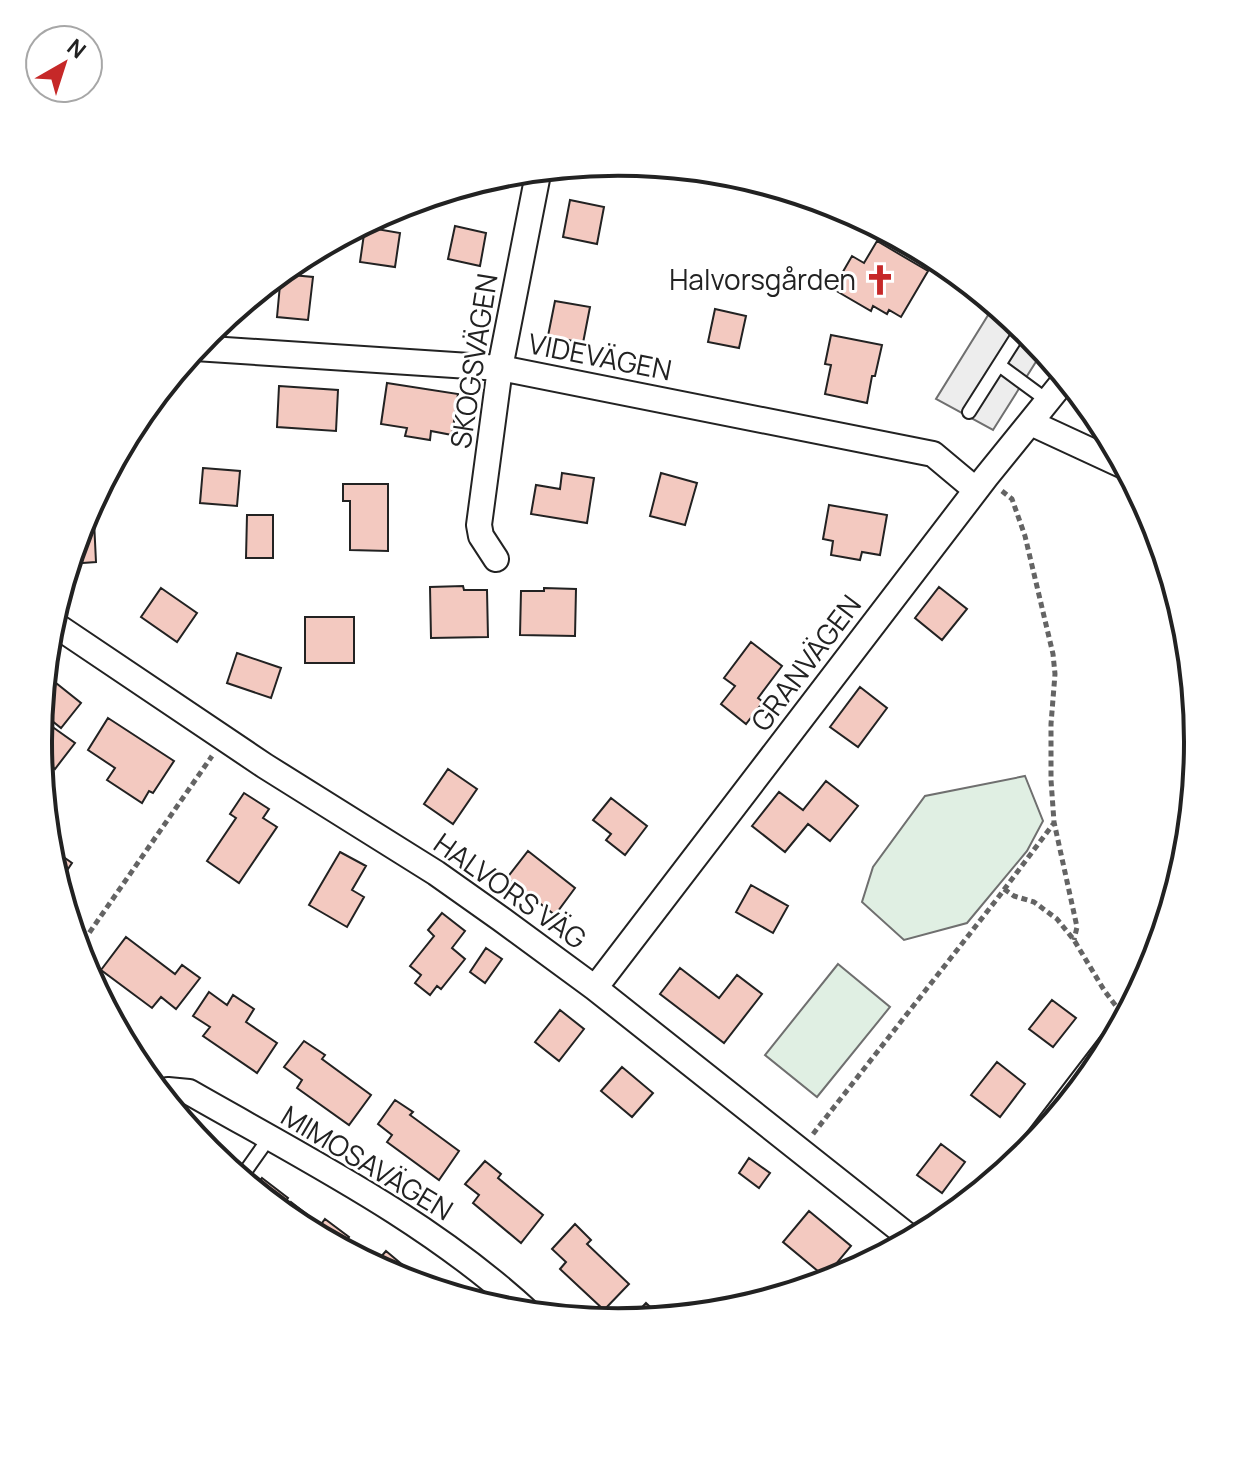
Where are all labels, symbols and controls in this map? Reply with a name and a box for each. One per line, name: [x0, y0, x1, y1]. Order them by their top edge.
north arrow: [24, 24, 104, 104]
text: N: [61, 32, 92, 65]
place label: Halvorsgården: [669, 260, 856, 298]
church icon: Halvorsgården: [863, 263, 897, 297]
street label: SKOGSVÄGEN: [440, 271, 506, 451]
street label: VIDEVÄGEN: [525, 324, 675, 389]
street label: GRANVÄGEN: [741, 587, 869, 738]
street label: HALVORS VÄG: [427, 824, 594, 957]
street label: MIMOSAVÄGEN: [275, 1096, 460, 1228]

